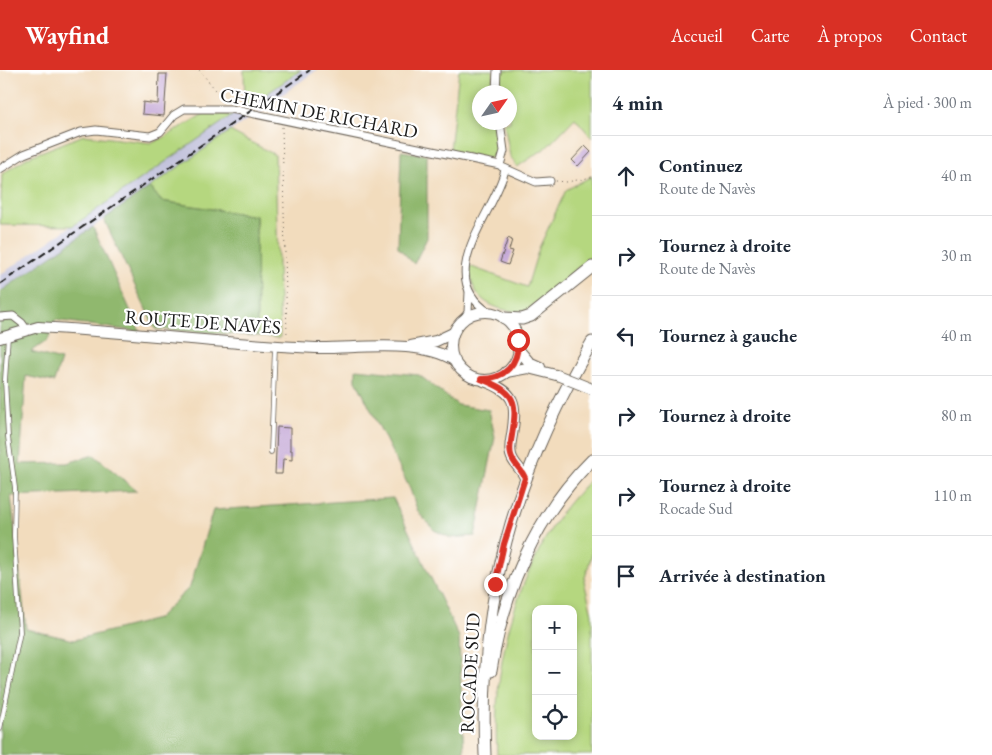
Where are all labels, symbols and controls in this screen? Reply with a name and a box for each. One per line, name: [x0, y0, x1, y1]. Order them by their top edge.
text: Wayfind: [25, 20, 109, 51]
text: Accueil: [671, 24, 723, 47]
text: Carte: [751, 24, 790, 47]
text: À propos: [818, 24, 882, 47]
text: Contact: [910, 24, 967, 47]
street label: CHEMIN DE RICHARD: [218, 82, 420, 144]
north arrow: [472, 85, 517, 130]
text: 4 min: [612, 89, 663, 116]
text: À pied · 300 m: [883, 92, 972, 113]
text: Continuez: [659, 153, 743, 178]
icon: ahead: [612, 162, 640, 190]
text: 40 m: [941, 165, 972, 186]
text: Route de Navès: [659, 178, 756, 199]
text: Tournez à droite: [659, 233, 791, 258]
icon: right: [612, 242, 640, 270]
text: 30 m: [941, 245, 972, 266]
text: Route de Navès: [659, 258, 756, 279]
street label: ROUTE DE NAVÈS: [124, 304, 282, 340]
icon: left: [612, 322, 640, 350]
text: Tournez à gauche: [659, 323, 797, 348]
text: 40 m: [941, 325, 972, 346]
route start: [507, 329, 530, 352]
icon: right: [612, 402, 640, 430]
text: Tournez à droite: [659, 403, 791, 428]
text: 80 m: [941, 405, 972, 426]
text: Tournez à droite: [659, 473, 791, 498]
icon: right: [612, 482, 640, 510]
text: 110 m: [933, 485, 972, 506]
text: Rocade Sud: [659, 498, 733, 519]
icon: arrive: [612, 562, 640, 590]
text: Arrivée à destination: [659, 563, 826, 588]
route end: [484, 573, 507, 596]
map controls: [532, 605, 577, 740]
button: +: [532, 605, 577, 650]
street label: ROCADE SUD: [454, 612, 486, 734]
button: −: [532, 650, 577, 695]
button: locate: [532, 695, 577, 740]

